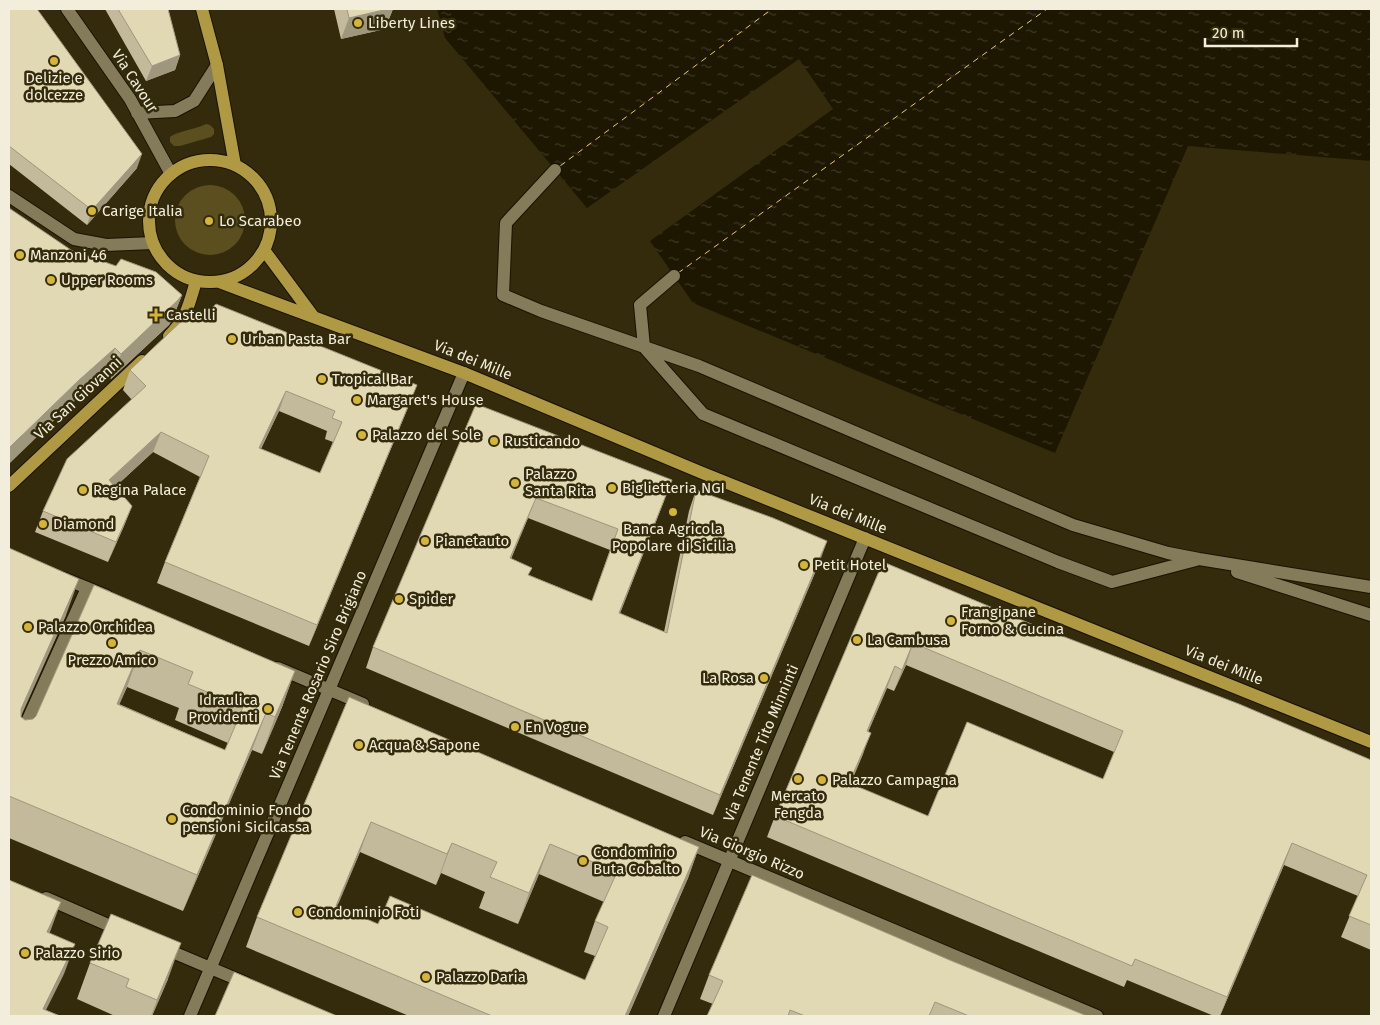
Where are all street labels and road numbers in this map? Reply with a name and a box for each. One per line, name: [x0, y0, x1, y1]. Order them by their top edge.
street label: Via Cavour: [108, 46, 162, 116]
street label: Via dei Mille: [431, 336, 515, 384]
street label: Via San Giovanni: [30, 353, 126, 443]
street label: Via dei Mille: [806, 490, 890, 538]
street label: Via Tenente Rosario Siro Brigiano: [266, 568, 370, 782]
street label: Via dei Mille: [1182, 641, 1266, 689]
street label: Via Tenente Tito Minninti: [720, 662, 802, 824]
street label: Via Giorgio Rizzo: [697, 823, 807, 883]

